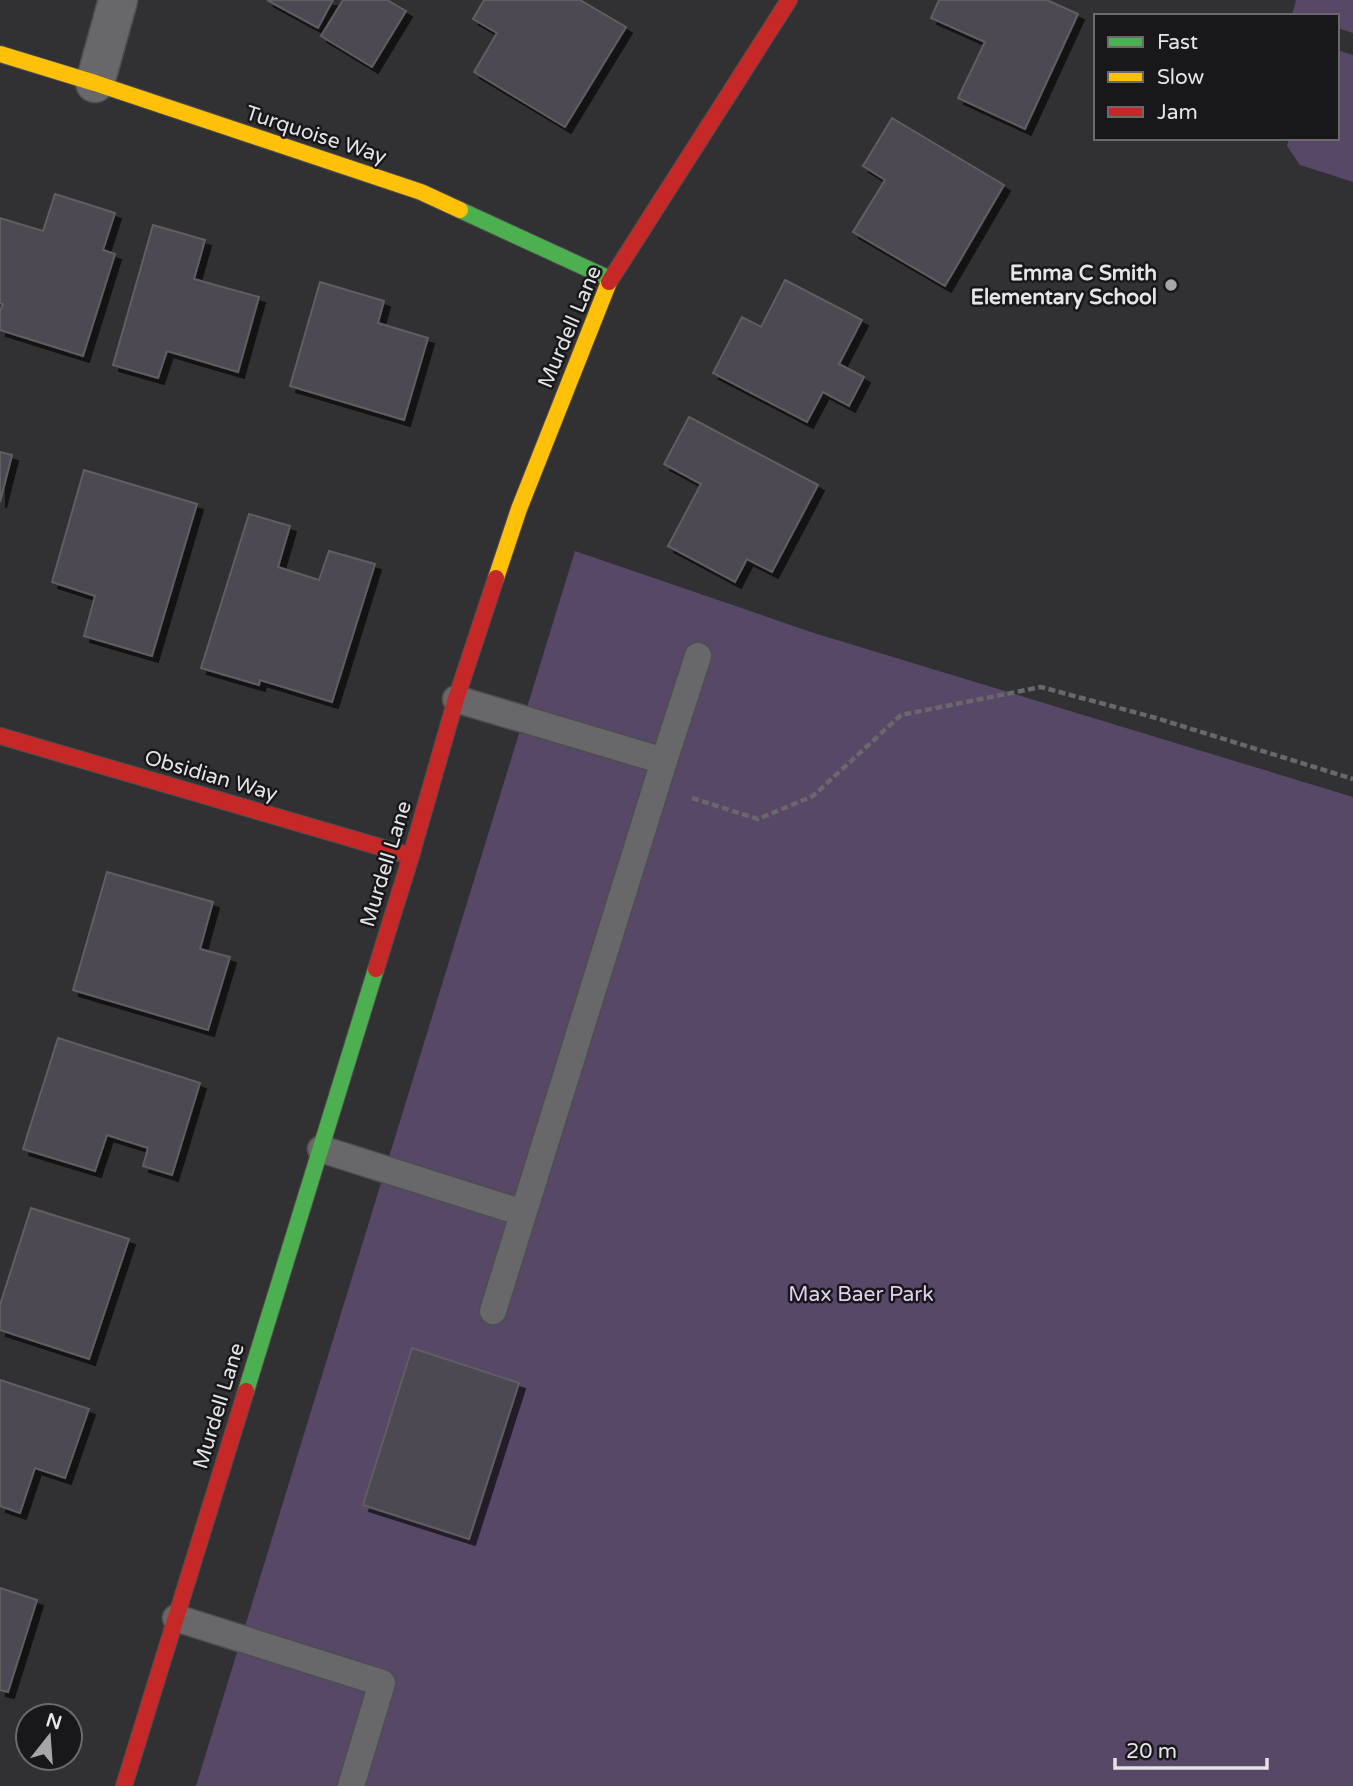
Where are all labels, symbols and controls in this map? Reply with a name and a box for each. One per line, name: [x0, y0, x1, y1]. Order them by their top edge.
legend: [1094, 14, 1339, 140]
text: Fast: [1157, 30, 1198, 55]
text: Slow: [1157, 65, 1205, 90]
street label: Turquoise Way: [242, 100, 390, 170]
text: Jam: [1157, 100, 1198, 125]
place label: Emma C Smith Elementary School: [970, 261, 1157, 310]
street label: Murdell Lane: [533, 262, 607, 392]
marker: Emma C Smith Elementary School: [1163, 277, 1179, 293]
street label: Obsidian Way: [142, 745, 280, 807]
street label: Murdell Lane: [355, 798, 417, 930]
park label: Max Baer Park: [788, 1282, 934, 1307]
street label: Murdell Lane: [188, 1340, 250, 1472]
north arrow: [14, 1702, 84, 1772]
text: N: [43, 1709, 64, 1734]
scale bar: [1115, 1726, 1267, 1770]
text: 20 m: [1126, 1739, 1177, 1764]

